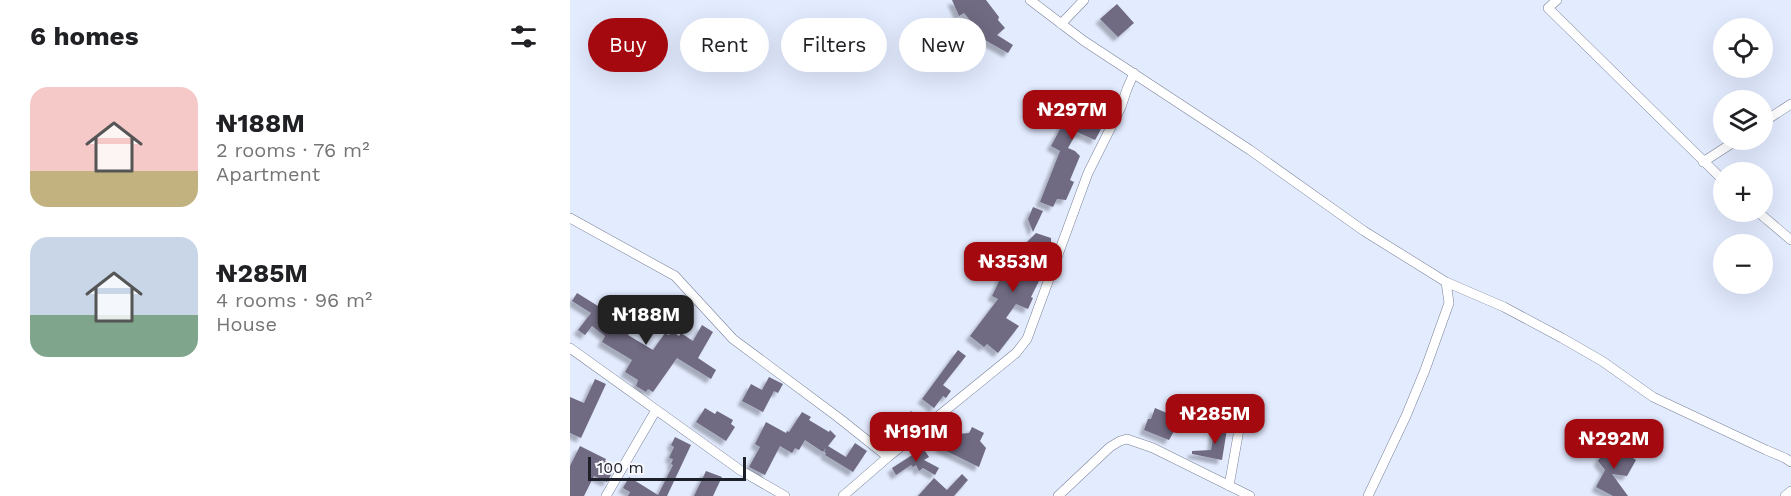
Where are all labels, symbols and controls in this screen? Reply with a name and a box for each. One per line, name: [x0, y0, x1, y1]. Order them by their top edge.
chip: Buy: [588, 18, 668, 72]
chip: Rent: [680, 18, 769, 72]
chip: Filters: [781, 18, 887, 72]
chip: New: [899, 18, 986, 72]
map controls: [1713, 18, 1773, 294]
button: locate: [1713, 18, 1773, 78]
icon: filters: [507, 20, 540, 53]
text: 6 homes: [30, 21, 139, 51]
pin: ₦297M: [1030, 90, 1114, 141]
button: layers: [1713, 90, 1773, 150]
text: ₦297M: [1037, 97, 1107, 121]
text: ₦188M: [216, 108, 305, 138]
icon: home: [78, 111, 150, 183]
text: 2 rooms · 76 m²: [216, 138, 369, 162]
text: Apartment: [216, 162, 320, 186]
button: +: [1713, 162, 1773, 222]
button: −: [1713, 234, 1773, 294]
pin: ₦353M: [971, 242, 1055, 293]
text: ₦353M: [978, 249, 1048, 273]
text: ₦285M: [216, 258, 308, 288]
icon: home: [78, 261, 150, 333]
text: 4 rooms · 96 m²: [216, 288, 372, 312]
pin: ₦188M: [604, 295, 688, 346]
text: ₦188M: [612, 302, 680, 326]
text: House: [216, 312, 277, 336]
pin: ₦285M: [1173, 394, 1257, 445]
text: ₦285M: [1180, 401, 1250, 425]
pin: ₦191M: [874, 412, 958, 463]
text: ₦191M: [884, 419, 948, 443]
pin: ₦292M: [1572, 419, 1656, 470]
text: ₦292M: [1579, 426, 1649, 450]
scale bar: [588, 454, 746, 482]
text: 100 m: [597, 458, 644, 477]

